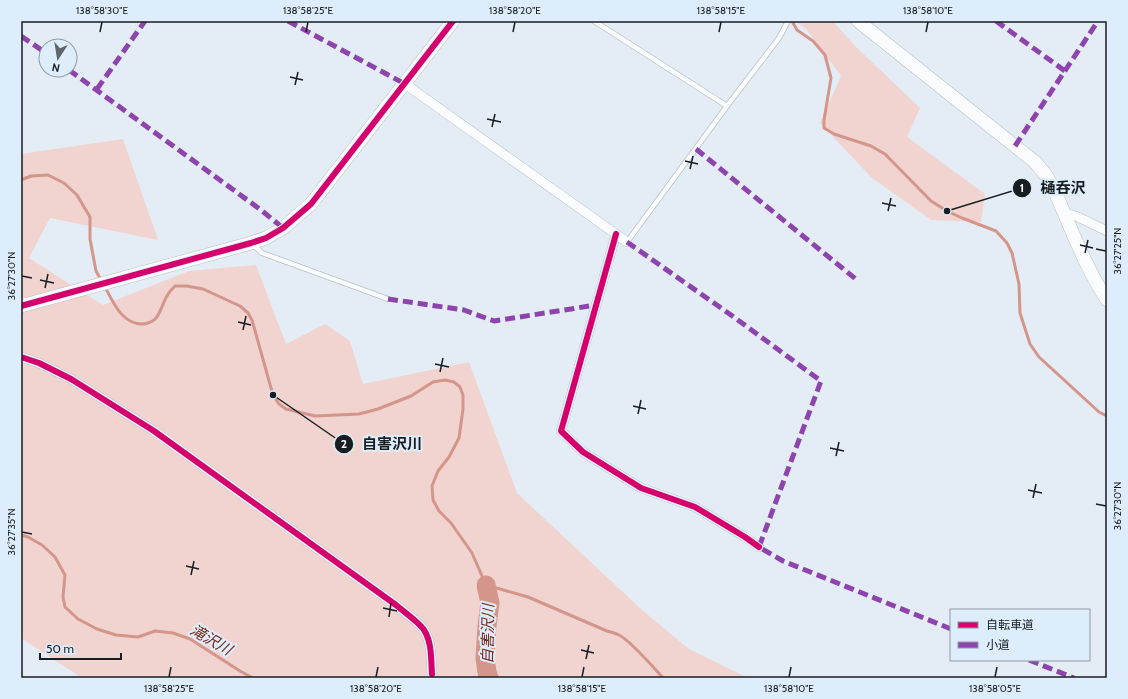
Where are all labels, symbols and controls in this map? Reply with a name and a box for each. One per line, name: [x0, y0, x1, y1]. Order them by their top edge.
text: 138°58'30"E: [76, 4, 128, 17]
text: 138°58'25"E: [283, 4, 334, 17]
text: 138°58'20"E: [489, 4, 541, 17]
text: 138°58'15"E: [697, 4, 746, 17]
text: 138°58'10"E: [903, 4, 953, 17]
north arrow: [38, 38, 78, 78]
text: N: [51, 60, 61, 75]
callout: 樋呑沢: [1012, 175, 1093, 202]
text: 樋呑沢: [1040, 179, 1086, 197]
text: 1: [1020, 180, 1024, 195]
text: 36°27'25"N: [1111, 228, 1124, 274]
text: 36°27'30"N: [5, 252, 18, 300]
callout: 自害沢川: [334, 430, 430, 457]
text: 自害沢川: [362, 435, 422, 453]
text: 2: [341, 436, 347, 451]
text: 36°27'30"N: [1111, 482, 1124, 530]
text: 36°27'35"N: [5, 509, 18, 555]
water label: 自害沢川: [478, 602, 498, 664]
legend: [950, 609, 1090, 661]
text: 自転車道: [986, 617, 1034, 632]
water label: 滝沢川: [187, 621, 237, 660]
scale bar: [40, 635, 121, 661]
text: 小道: [986, 637, 1010, 652]
text: 50 m: [46, 641, 74, 656]
text: 138°58'25"E: [144, 682, 195, 695]
text: 138°58'20"E: [350, 682, 402, 695]
text: 138°58'15"E: [558, 682, 607, 695]
text: 138°58'10"E: [764, 682, 814, 695]
text: 138°58'05"E: [969, 682, 1021, 695]

